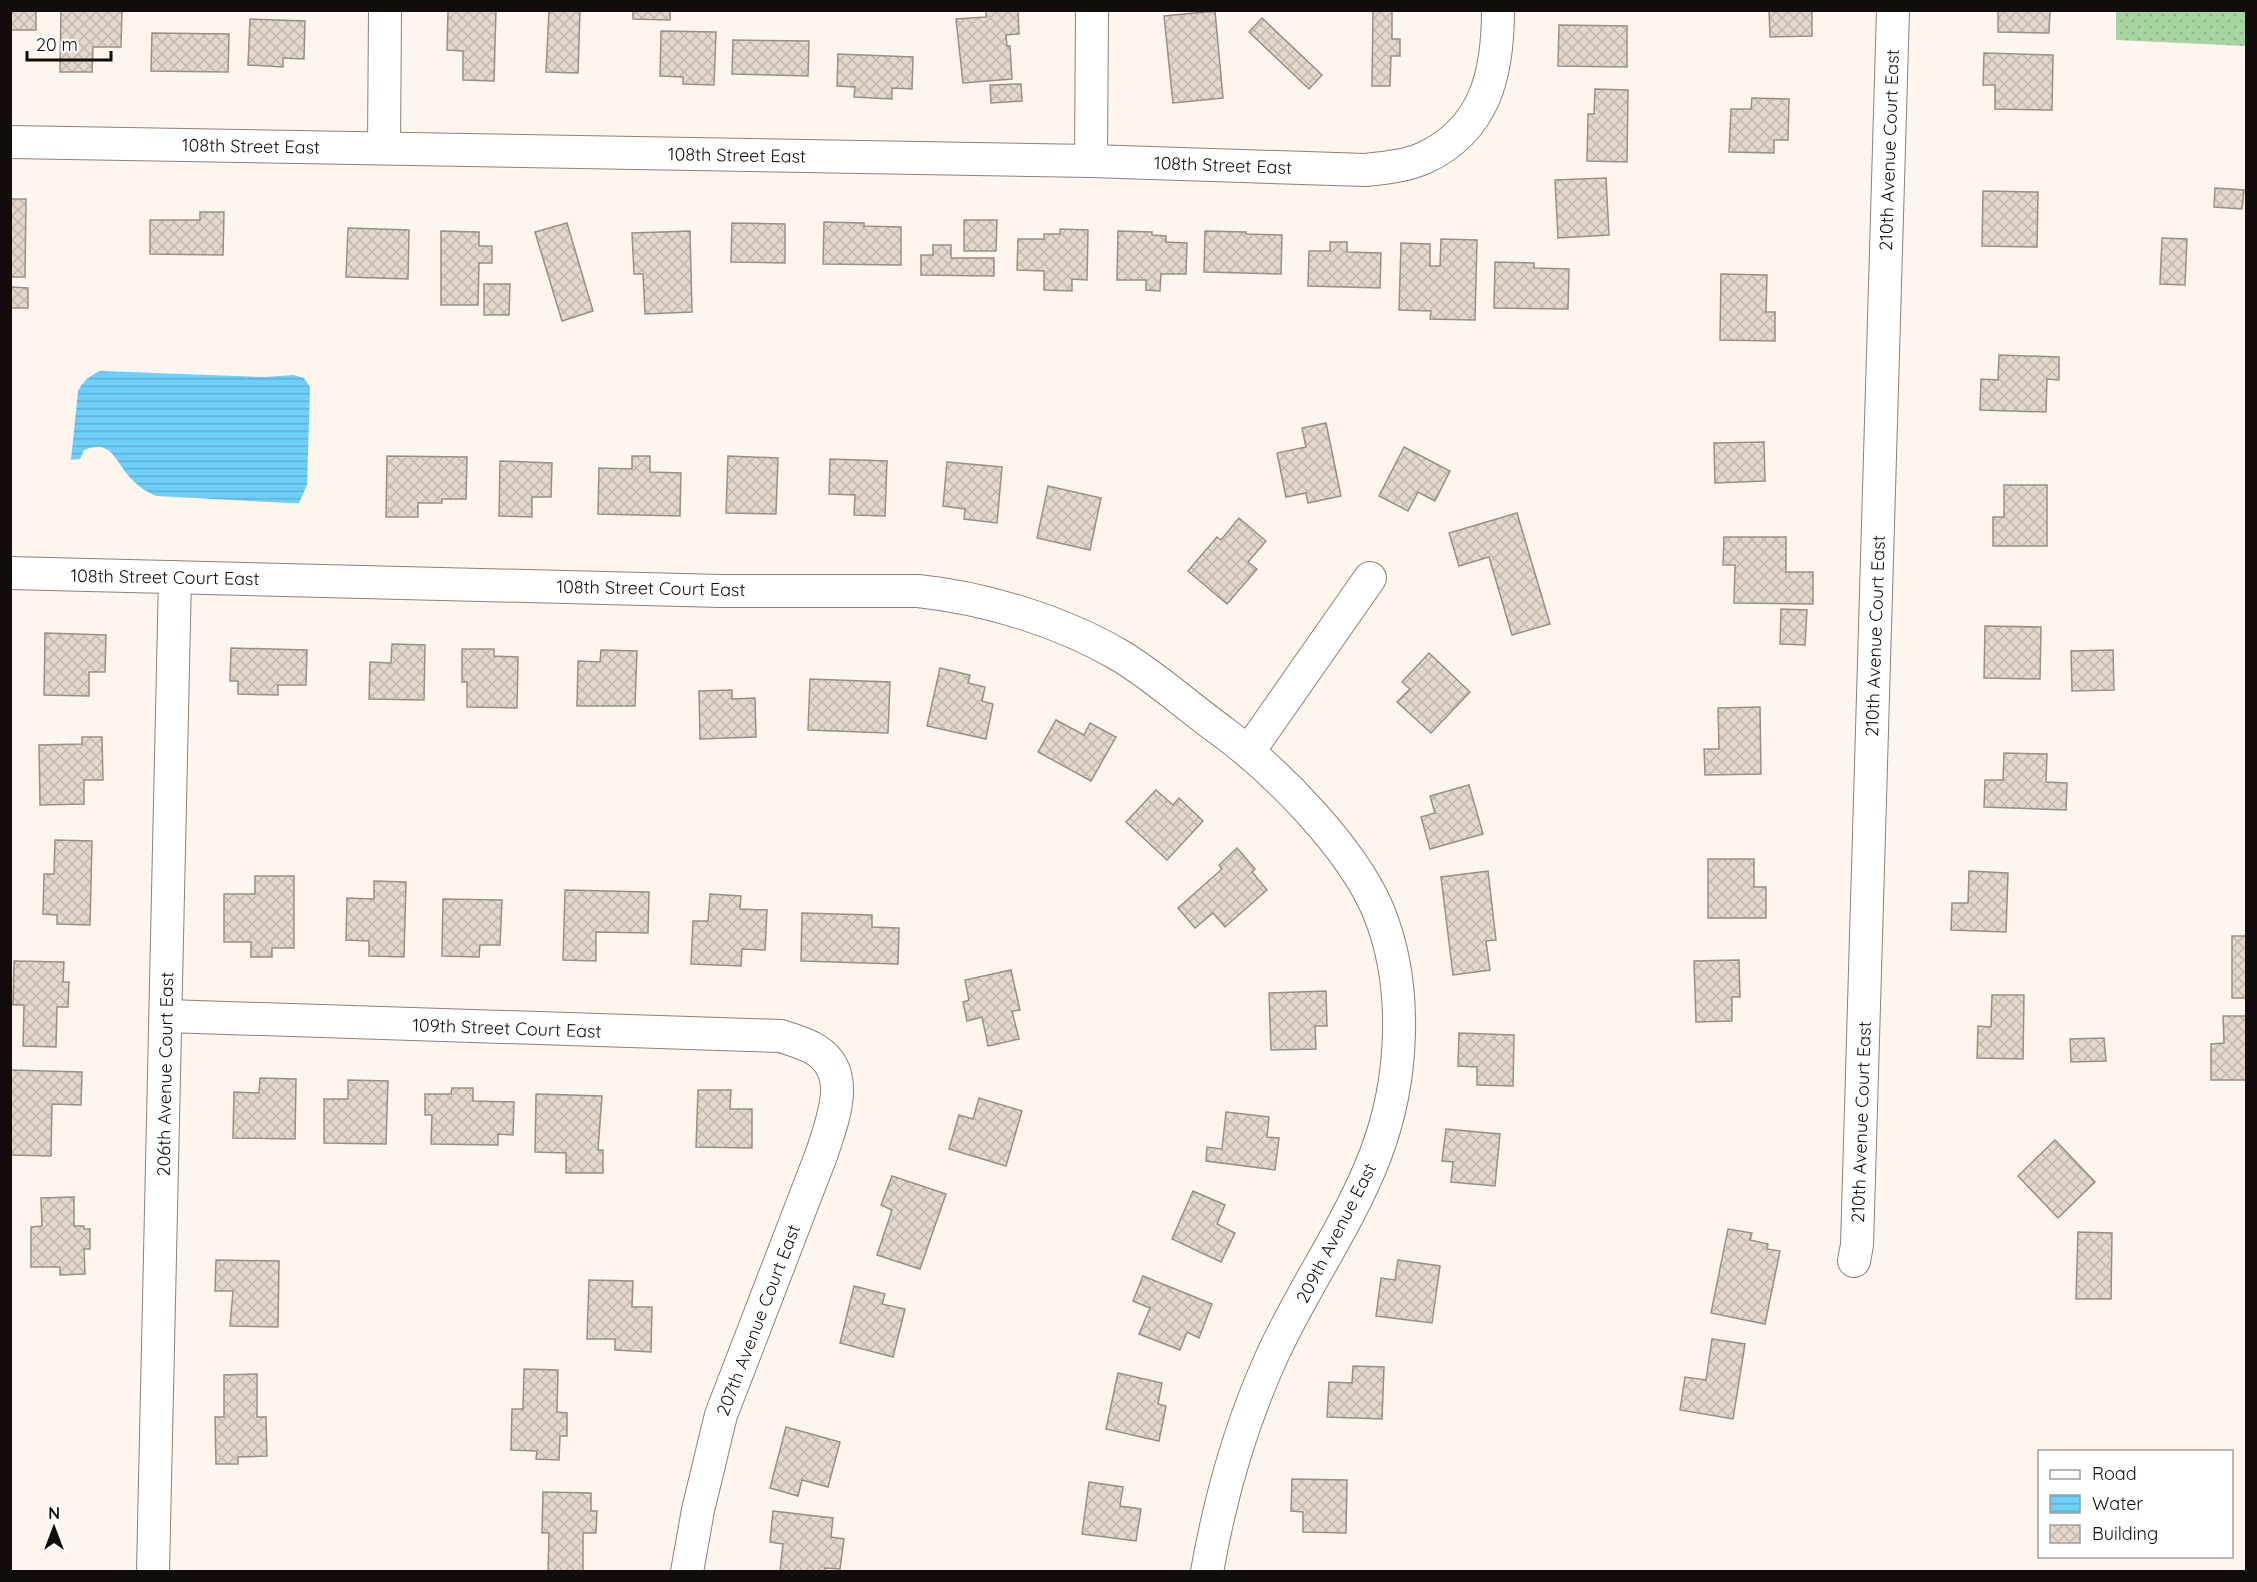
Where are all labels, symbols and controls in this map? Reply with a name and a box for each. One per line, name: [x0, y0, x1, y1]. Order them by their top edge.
scale bar: [27, 24, 111, 62]
text: 20 m: [36, 33, 78, 56]
street label: 210th Avenue Court East: [1874, 49, 1904, 251]
street label: 108th Street East: [182, 133, 320, 159]
street label: 108th Street East: [668, 142, 806, 168]
street label: 108th Street East: [1154, 151, 1292, 179]
street label: 210th Avenue Court East: [1860, 535, 1890, 737]
street label: 108th Street Court East: [70, 564, 260, 590]
street label: 108th Street Court East: [556, 575, 746, 601]
street label: 206th Avenue Court East: [152, 972, 178, 1176]
street label: 109th Street Court East: [412, 1013, 602, 1043]
street label: 210th Avenue Court East: [1846, 1021, 1876, 1223]
street label: 209th Avenue East: [1291, 1159, 1381, 1307]
street label: 207th Avenue Court East: [711, 1221, 805, 1419]
legend: [2038, 1450, 2233, 1558]
text: Road: [2092, 1462, 2137, 1485]
text: Water: [2092, 1492, 2143, 1515]
north arrow: [24, 1498, 84, 1558]
text: N: [48, 1503, 60, 1523]
text: Building: [2092, 1522, 2158, 1545]

